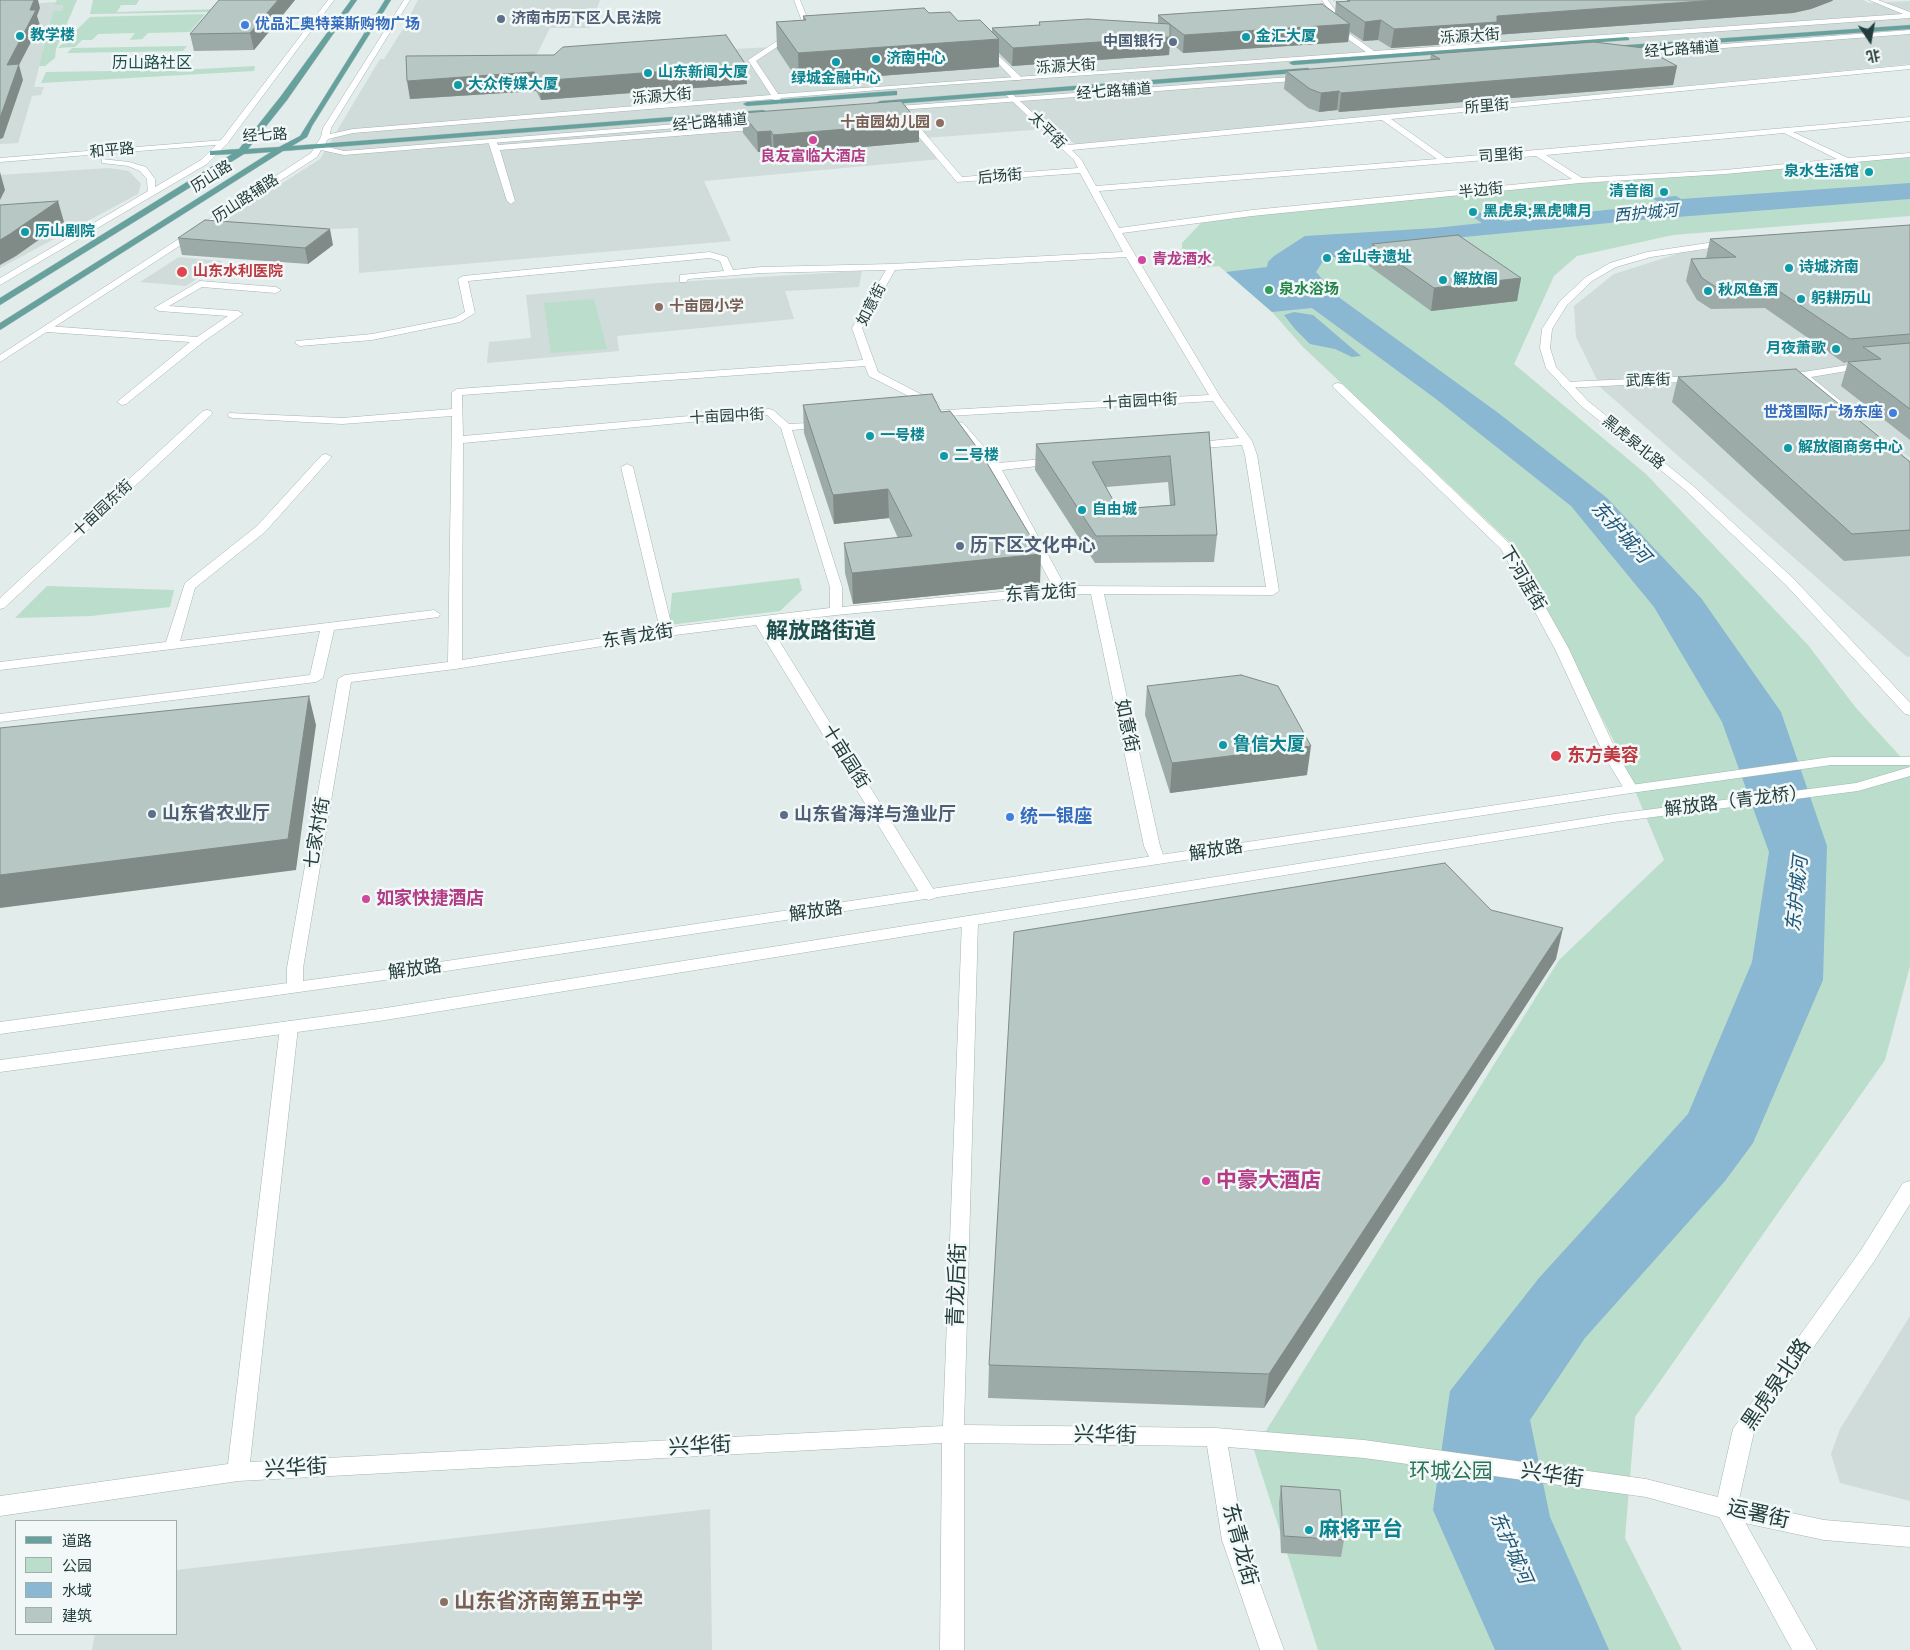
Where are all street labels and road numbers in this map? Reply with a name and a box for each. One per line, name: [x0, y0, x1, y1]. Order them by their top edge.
street label: 泺源大街: [1439, 26, 1501, 48]
street label: 经七路辅道: [1644, 38, 1720, 62]
street label: 泺源大街: [1035, 56, 1097, 78]
street label: 经七路辅道: [1076, 80, 1152, 104]
street label: 泺源大街: [631, 85, 693, 109]
street label: 所里街: [1464, 96, 1510, 118]
street label: 太平街: [1025, 109, 1069, 153]
street label: 经七路辅道: [672, 111, 748, 135]
street label: 经七路: [242, 126, 288, 146]
street label: 和平路: [89, 140, 135, 162]
street label: 司里街: [1478, 145, 1524, 167]
street label: 历山路: [188, 157, 236, 197]
street label: 后场街: [977, 166, 1023, 188]
street label: 历山路辅路: [210, 171, 282, 227]
street label: 半边街: [1458, 180, 1504, 202]
street label: 如意街: [854, 281, 890, 329]
street label: 武库街: [1625, 371, 1671, 391]
street label: 十亩园中街: [1102, 391, 1178, 413]
street label: 十亩园中街: [689, 406, 765, 428]
street label: 黑虎泉北路: [1598, 412, 1668, 474]
street label: 十亩园东街: [69, 477, 137, 541]
street label: 下河涯街: [1494, 543, 1550, 615]
street label: 东青龙街: [1004, 581, 1078, 607]
street label: 东青龙街: [601, 621, 675, 653]
street label: 如意街: [1110, 697, 1142, 755]
street label: 十亩园街: [817, 721, 873, 793]
street label: 解放路（青龙桥）: [1663, 783, 1809, 821]
street label: 七家村街: [301, 796, 335, 870]
street label: 解放路: [1188, 836, 1244, 866]
street label: 解放路: [788, 898, 844, 926]
street label: 解放路: [387, 956, 443, 984]
street label: 青龙后街: [944, 1243, 972, 1327]
street label: 黑虎泉北路: [1737, 1334, 1817, 1436]
street label: 兴华街: [1073, 1423, 1137, 1449]
street label: 兴华街: [668, 1433, 732, 1461]
street label: 兴华街: [264, 1455, 328, 1483]
street label: 兴华街: [1519, 1459, 1585, 1493]
street label: 运署街: [1724, 1496, 1792, 1534]
street label: 东青龙街: [1216, 1501, 1262, 1589]

